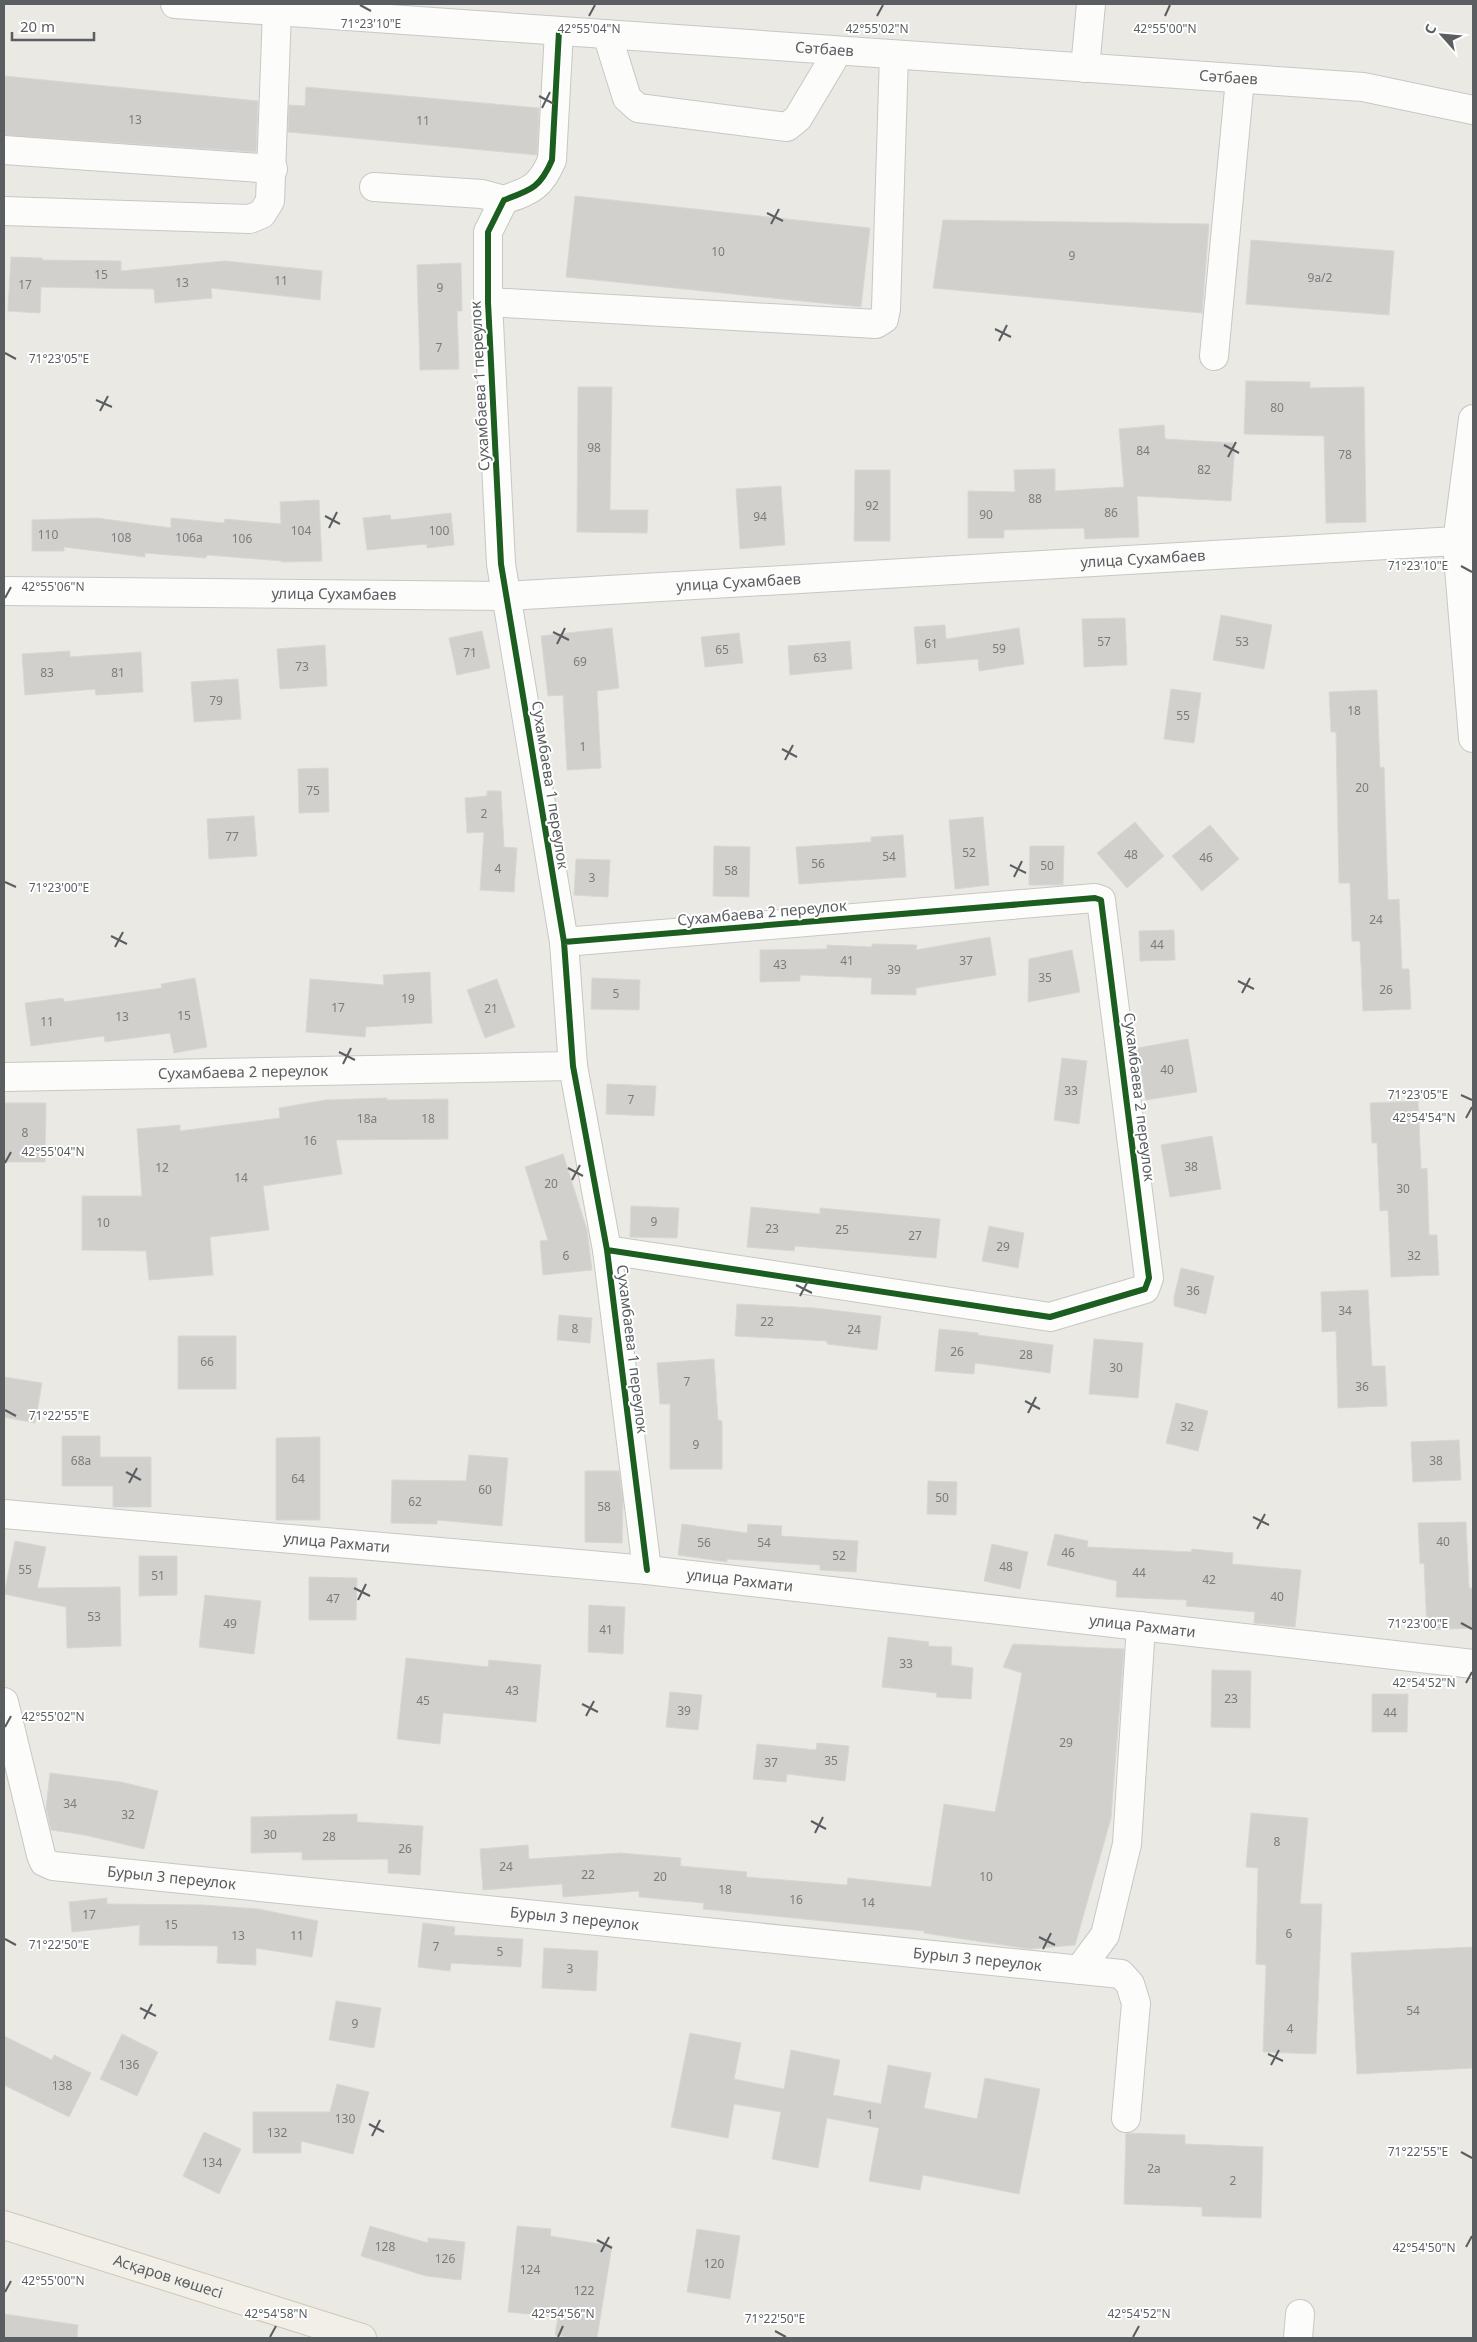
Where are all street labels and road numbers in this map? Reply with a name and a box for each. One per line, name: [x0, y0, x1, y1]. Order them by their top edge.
street label: Сәтбаев: [794, 36, 855, 60]
street label: Сәтбаев: [1198, 65, 1259, 89]
street label: Сухамбаева 1 переулок: [465, 301, 493, 471]
street label: улица Сухамбаев: [1080, 545, 1206, 572]
street label: улица Сухамбаев: [676, 568, 802, 595]
street label: улица Сухамбаев: [271, 583, 397, 604]
street label: Сухамбаева 1 переулок: [528, 699, 574, 870]
street label: Сухамбаева 2 переулок: [676, 895, 848, 929]
street label: Сухамбаева 2 переулок: [1120, 1011, 1160, 1183]
street label: Сухамбаева 2 переулок: [158, 1060, 328, 1083]
street label: Сухамбаева 1 переулок: [613, 1263, 653, 1435]
street label: улица Рахмати: [283, 1527, 391, 1557]
street label: улица Рахмати: [686, 1564, 794, 1596]
street label: улица Рахмати: [1088, 1609, 1197, 1641]
street label: Бурыл 3 переулок: [106, 1861, 237, 1893]
street label: Бурыл 3 переулок: [509, 1901, 640, 1934]
street label: Бурыл 3 переулок: [912, 1942, 1043, 1975]
street label: Асқаров көшесі: [111, 2249, 225, 2302]

